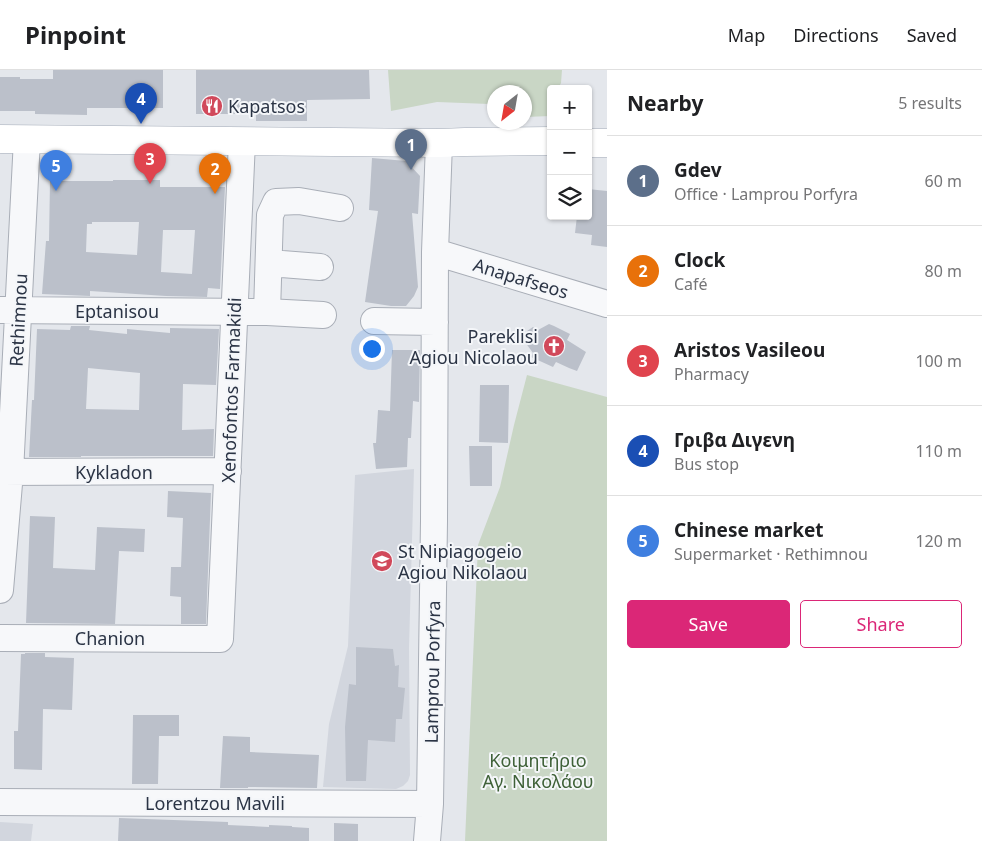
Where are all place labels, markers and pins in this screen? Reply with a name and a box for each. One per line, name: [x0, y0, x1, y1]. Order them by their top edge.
pin: 4: [125, 83, 157, 124]
restaurant icon: Kapatsos: [200, 94, 224, 118]
place label: Kapatsos: [228, 94, 305, 118]
pin: 1: [395, 129, 427, 170]
pin: 3: [134, 143, 166, 184]
pin: 5: [40, 150, 72, 191]
pin: 2: [199, 153, 231, 194]
place label: Pareklisi Agiou Nicolaou: [409, 324, 538, 369]
church icon: Pareklisi Agiou Nicolaou: [542, 334, 566, 358]
place label: St Nipiagogeio Agiou Nikolaou: [398, 539, 528, 584]
school or university icon: St Nipiagogeio Agiou Nikolaou: [370, 549, 394, 573]

